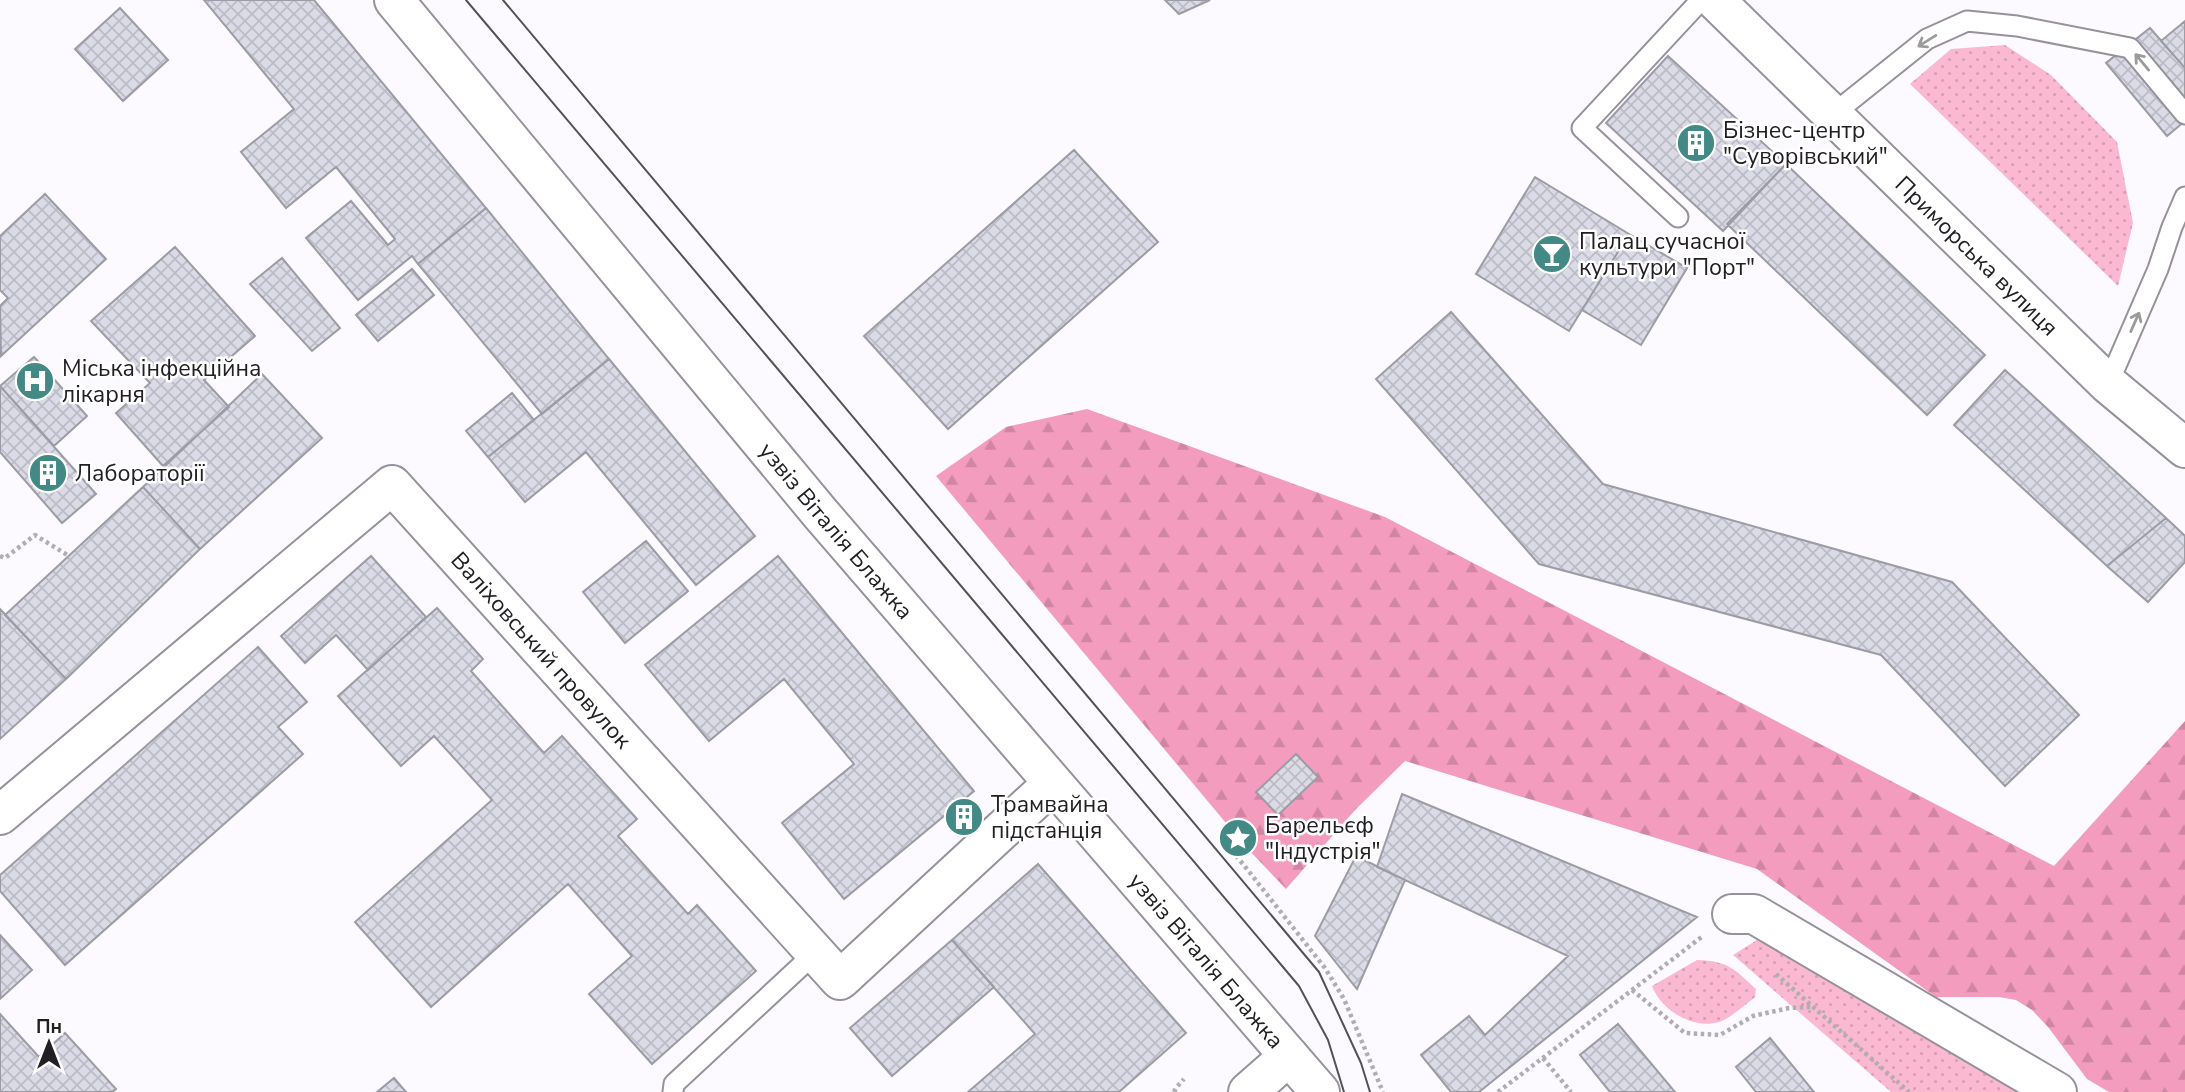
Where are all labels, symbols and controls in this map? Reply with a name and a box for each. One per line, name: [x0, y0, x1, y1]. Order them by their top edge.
one-way arrow: [1918, 34, 1938, 48]
one-way arrow: [2134, 53, 2149, 71]
place label: Бізнес-центр "Суворівський": [1723, 115, 1888, 172]
building icon: Бізнес-центр "Суворівський": [1675, 122, 1717, 164]
street label: Приморська вулиця: [1888, 169, 2065, 343]
place label: Палац сучасної культури "Порт": [1579, 226, 1755, 283]
bar icon: Палац сучасної культури "Порт": [1531, 233, 1573, 275]
one-way arrow: [2129, 311, 2142, 333]
place label: Міська інфекційна лікарня: [62, 353, 261, 410]
hospital icon: Міська інфекційна лікарня: [14, 360, 56, 402]
street label: узвіз Віталія Блажка: [752, 436, 920, 626]
building icon: Лабораторії: [27, 452, 69, 494]
place label: Лабораторії: [75, 458, 205, 489]
street label: Валіховський провулок: [444, 545, 639, 756]
place label: Трамвайна підстанція: [991, 789, 1109, 846]
building icon: Трамвайна підстанція: [943, 796, 985, 838]
place label: Барельєф "Індустрія": [1265, 810, 1381, 867]
place icon: Барельєф "Індустрія": [1217, 817, 1259, 859]
street label: узвіз Віталія Блажка: [1122, 866, 1291, 1055]
north arrow: [14, 1008, 84, 1078]
text: Пн: [36, 1014, 62, 1040]

